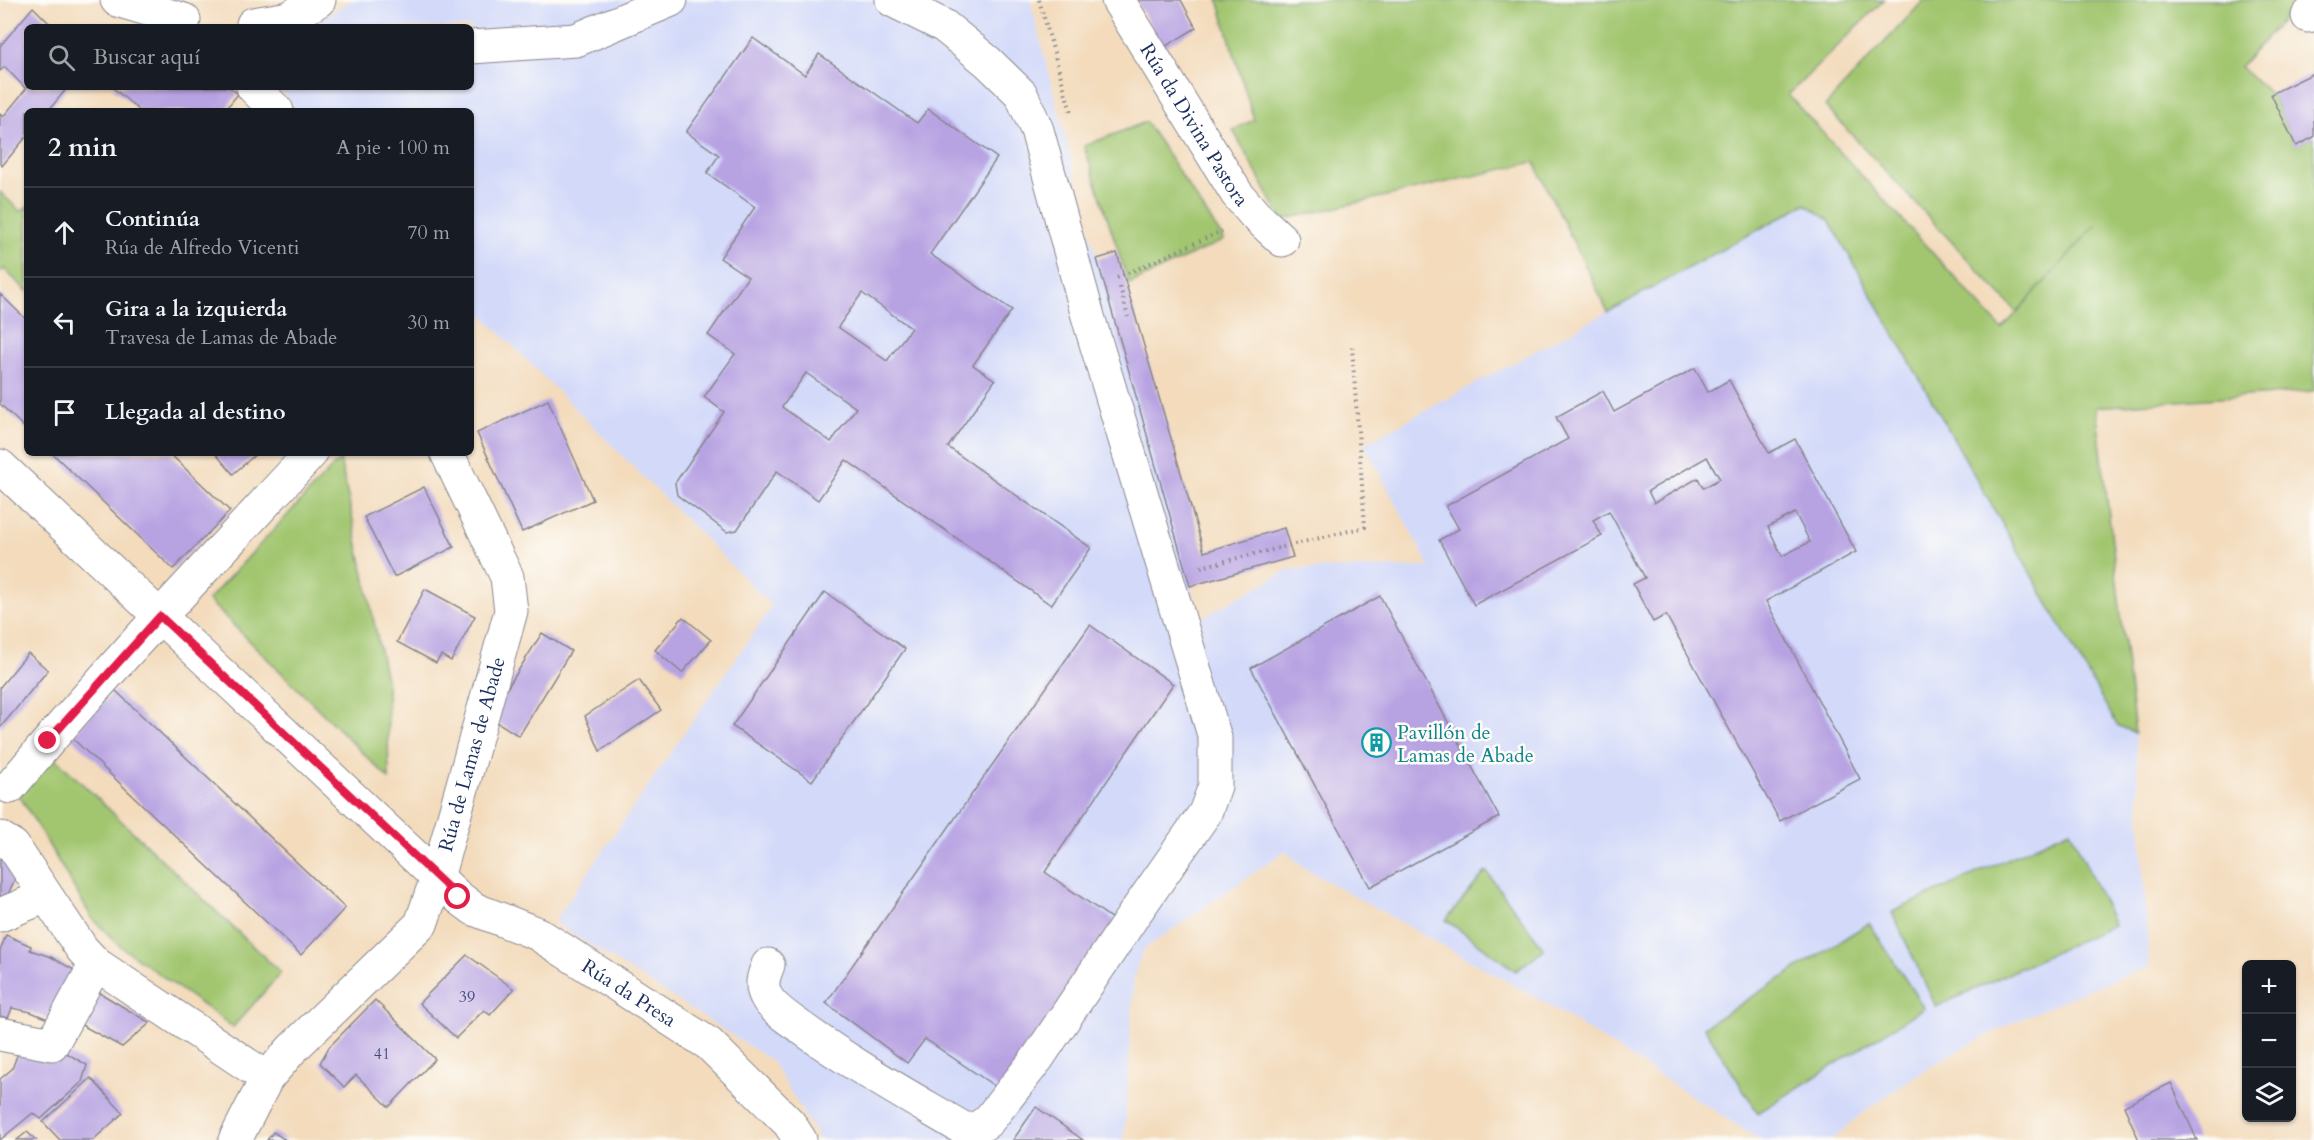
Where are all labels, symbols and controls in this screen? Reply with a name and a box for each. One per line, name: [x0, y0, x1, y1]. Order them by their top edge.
search box: [24, 24, 474, 90]
street label: Rúa da Divina Pastora: [1134, 38, 1255, 212]
icon: search: [45, 41, 78, 74]
text: Buscar aquí: [93, 42, 200, 72]
text: 2 min: [48, 130, 117, 165]
text: A pie · 100 m: [336, 134, 450, 161]
text: Continúa: [105, 204, 200, 234]
icon: ahead: [48, 216, 81, 249]
text: 70 m: [407, 219, 450, 246]
text: Rúa de Alfredo Vicenti: [105, 234, 299, 261]
text: Gira a la izquierda: [105, 294, 288, 324]
icon: left: [48, 306, 81, 339]
text: 30 m: [407, 309, 450, 336]
text: Travesa de Lamas de Abade: [105, 324, 337, 351]
icon: arrive: [48, 396, 81, 429]
text: Llegada al destino: [105, 397, 286, 427]
street label: Rúa de Lamas de Abade: [432, 654, 512, 855]
place label: Pavillón de Lamas de Abade: [1397, 719, 1534, 769]
route end: [34, 727, 60, 753]
building icon: Pavillón de Lamas de Abade: [1360, 727, 1392, 759]
route start: [444, 883, 470, 909]
street label: Rúa da Presa: [577, 953, 682, 1034]
map controls: [2242, 960, 2296, 1122]
button: +: [2242, 960, 2296, 1014]
house number: 39: [459, 986, 475, 1008]
button: −: [2242, 1014, 2296, 1068]
house number: 41: [374, 1043, 390, 1065]
button: layers: [2242, 1068, 2296, 1122]

